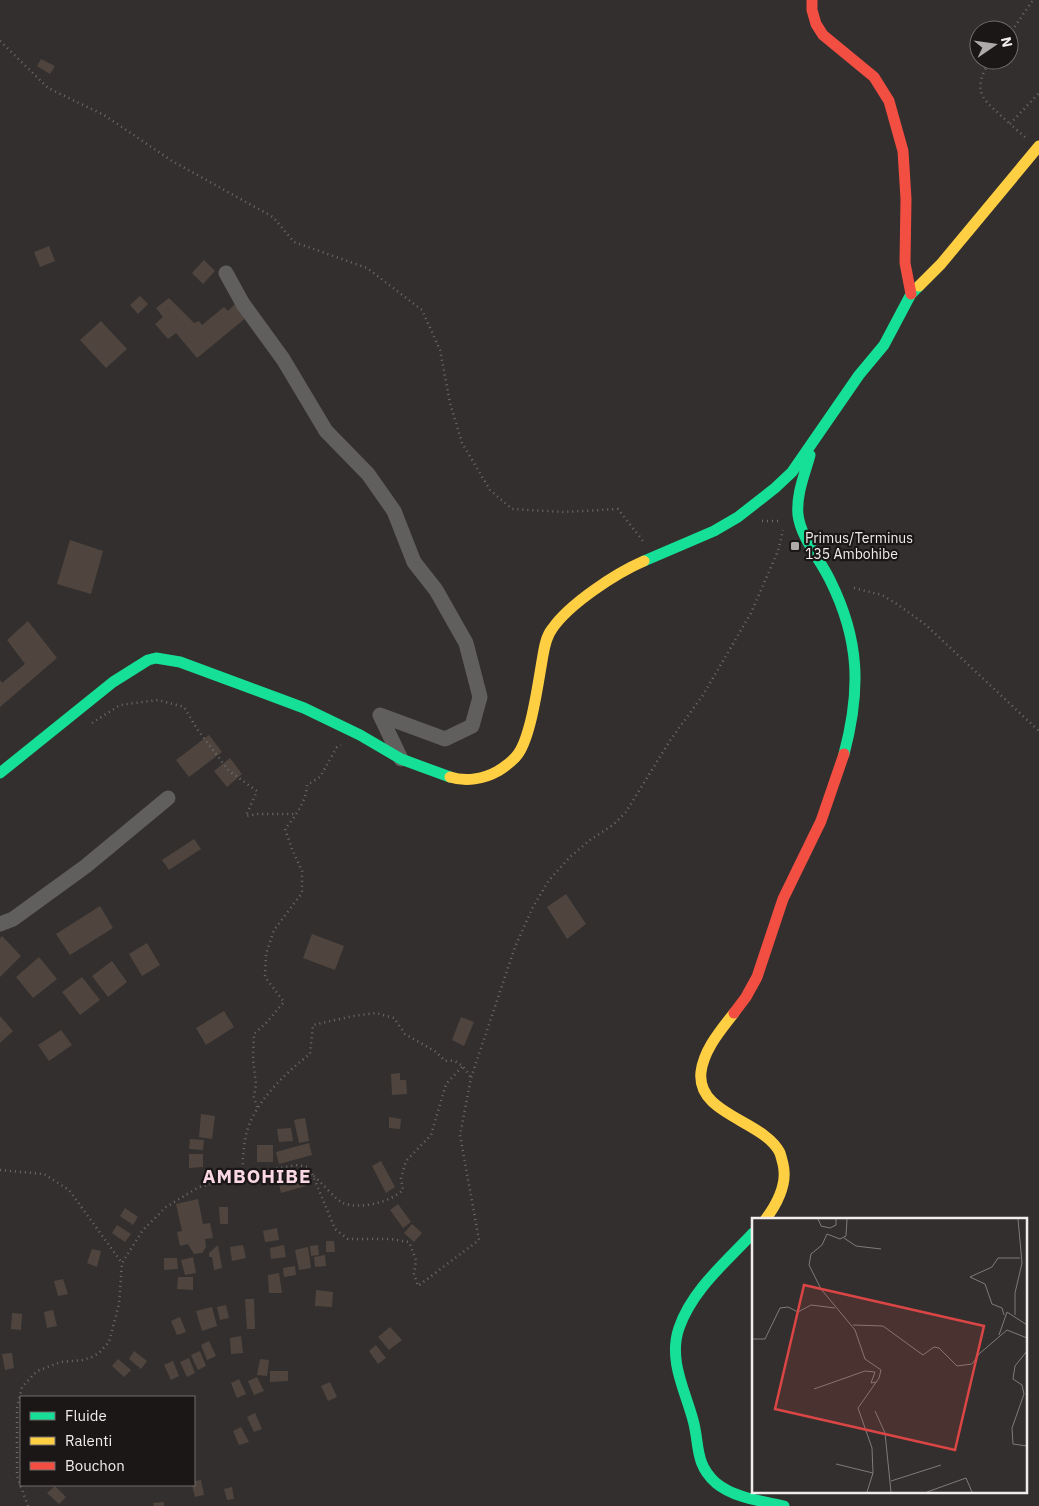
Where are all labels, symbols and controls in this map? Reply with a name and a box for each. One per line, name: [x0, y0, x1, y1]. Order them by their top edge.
north arrow: [969, 20, 1019, 70]
text: N: [997, 35, 1017, 49]
place label: Primus/Terminus 135 Ambohibe: [805, 529, 913, 563]
marker: Primus/Terminus 135 Ambohibe: [789, 540, 801, 552]
district label: AMBOHIBE: [203, 1164, 312, 1188]
inset map: [752, 1218, 1026, 1494]
legend: [20, 1396, 195, 1486]
text: Fluide: [65, 1406, 107, 1425]
text: Ralenti: [65, 1431, 112, 1450]
text: Bouchon: [65, 1456, 125, 1475]

